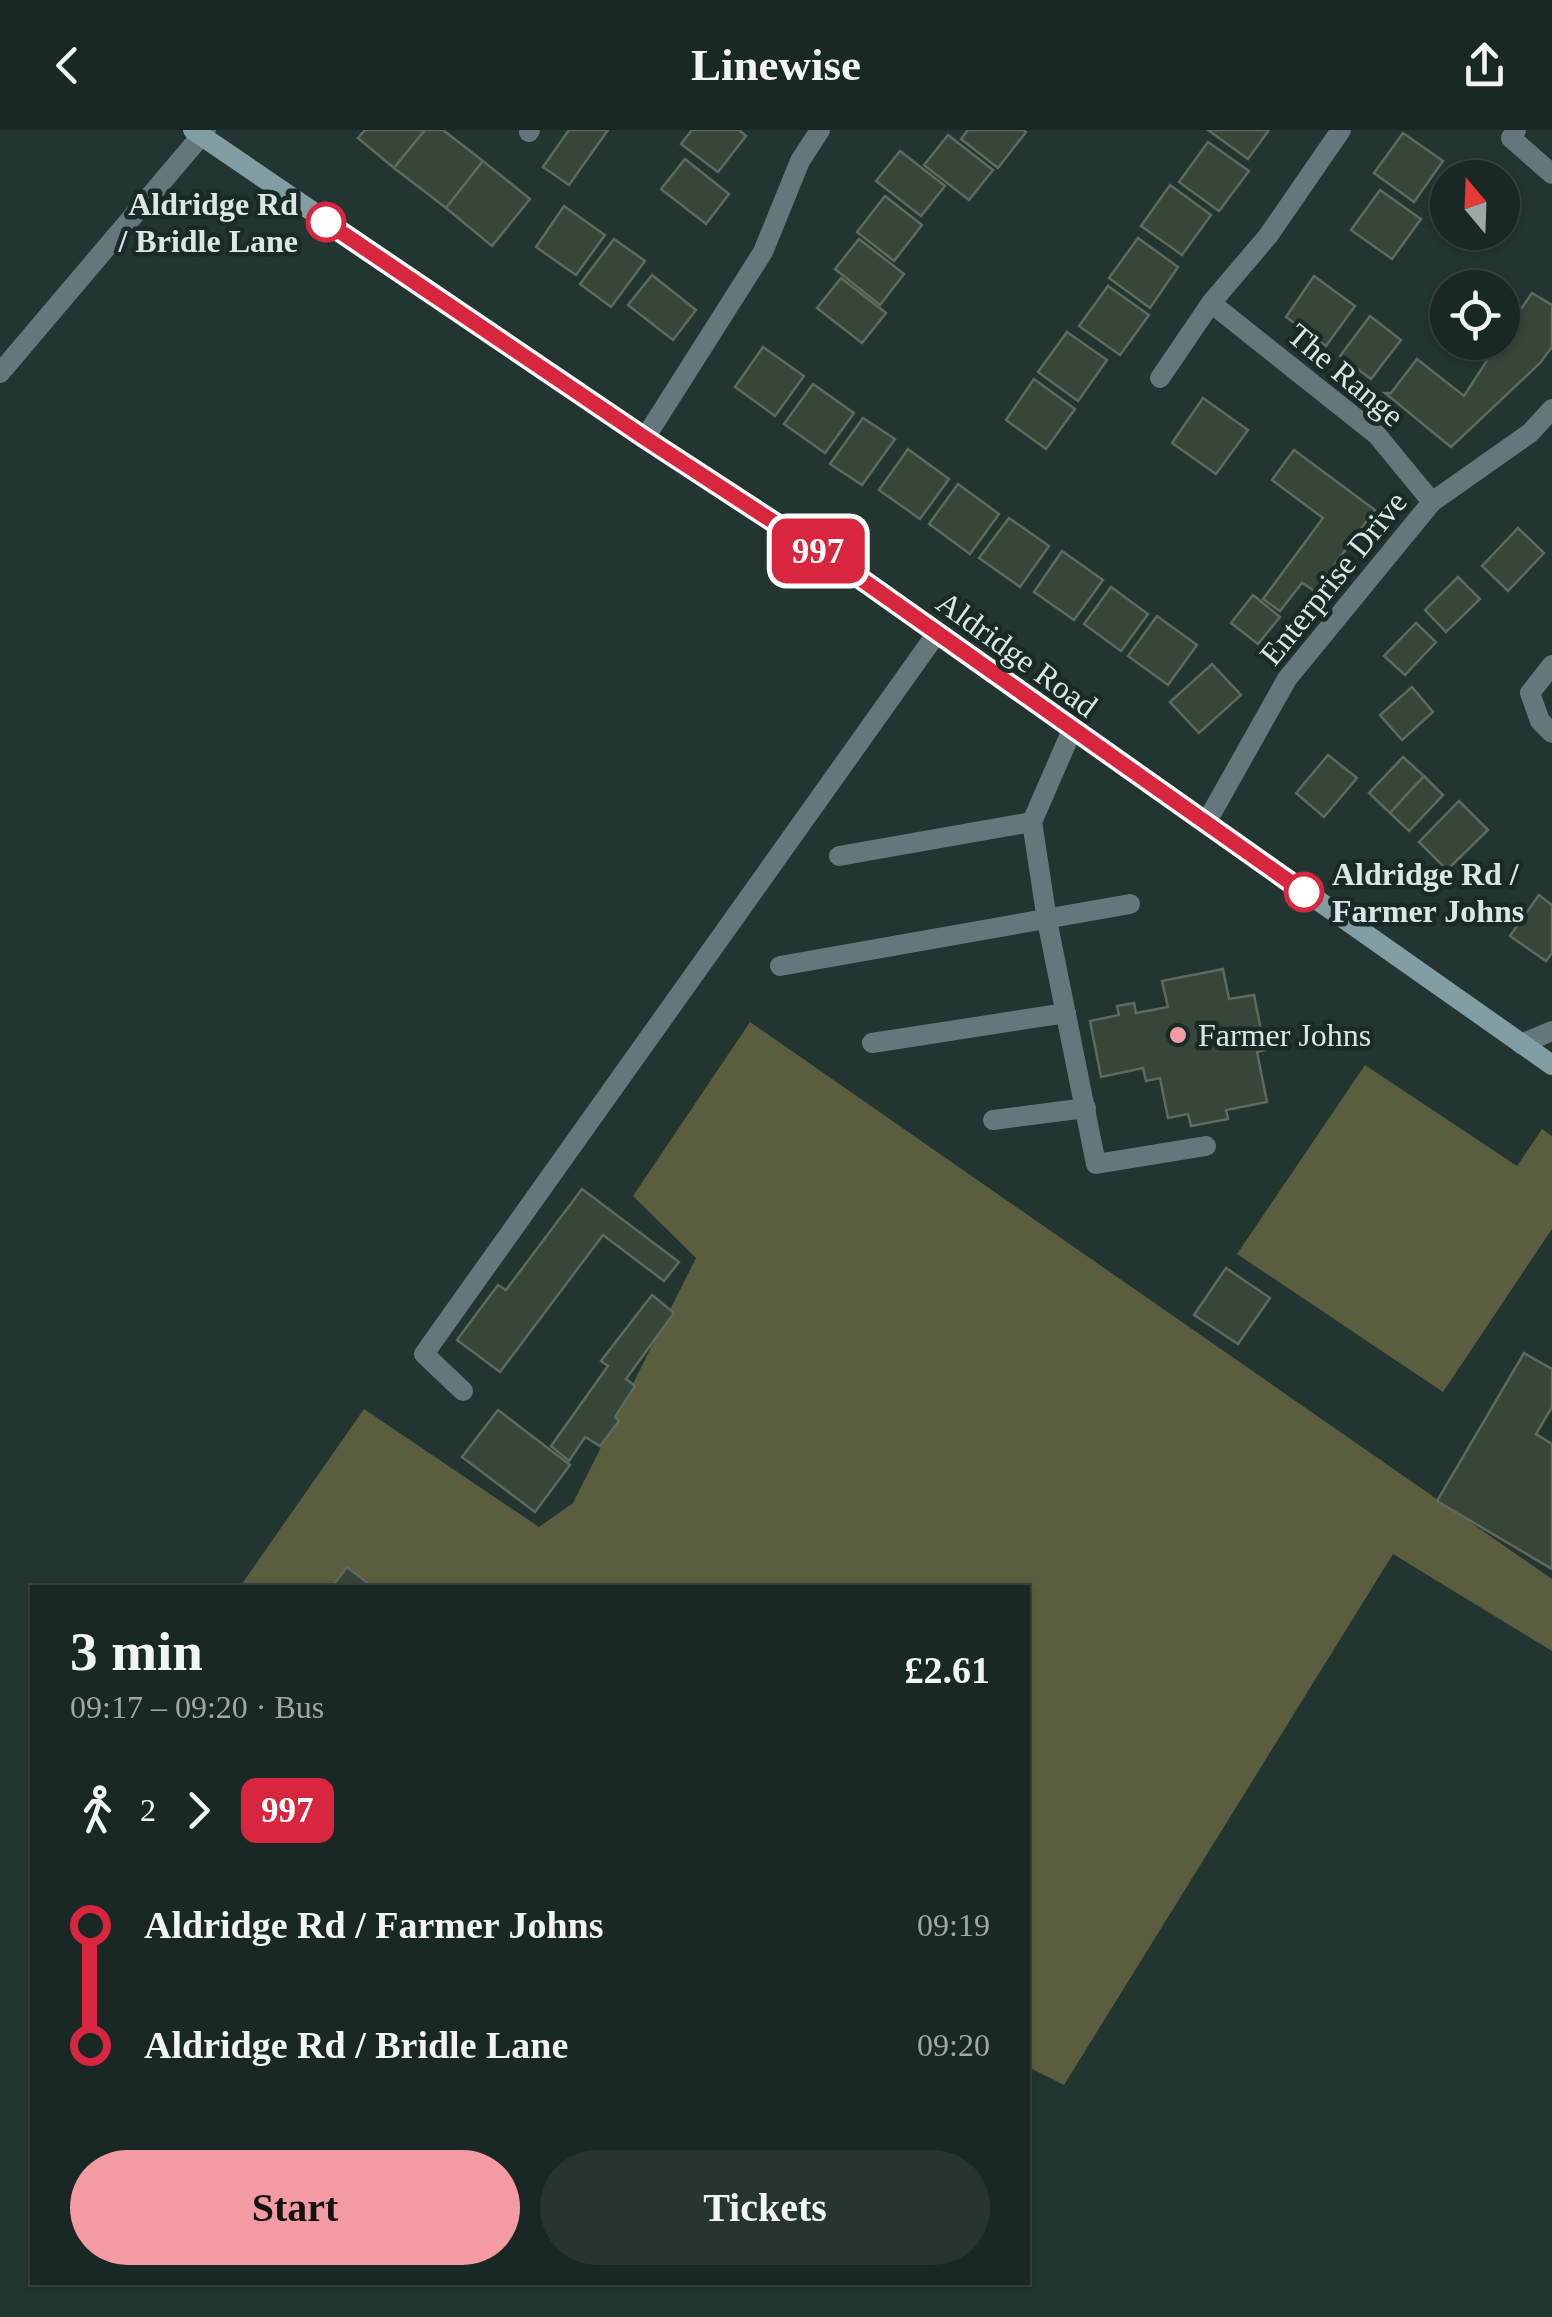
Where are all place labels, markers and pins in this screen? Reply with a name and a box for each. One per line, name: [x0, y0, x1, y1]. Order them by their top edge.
place label: Aldridge Rd / Bridle Lane: [117, 186, 298, 259]
marker: Aldridge Rd / Bridle Lane: [307, 203, 345, 241]
place label: Aldridge Rd / Farmer Johns: [1332, 856, 1524, 929]
marker: Aldridge Rd / Farmer Johns: [1285, 873, 1323, 911]
place label: Farmer Johns: [1198, 1017, 1371, 1053]
marker: Farmer Johns: [1167, 1024, 1189, 1046]

